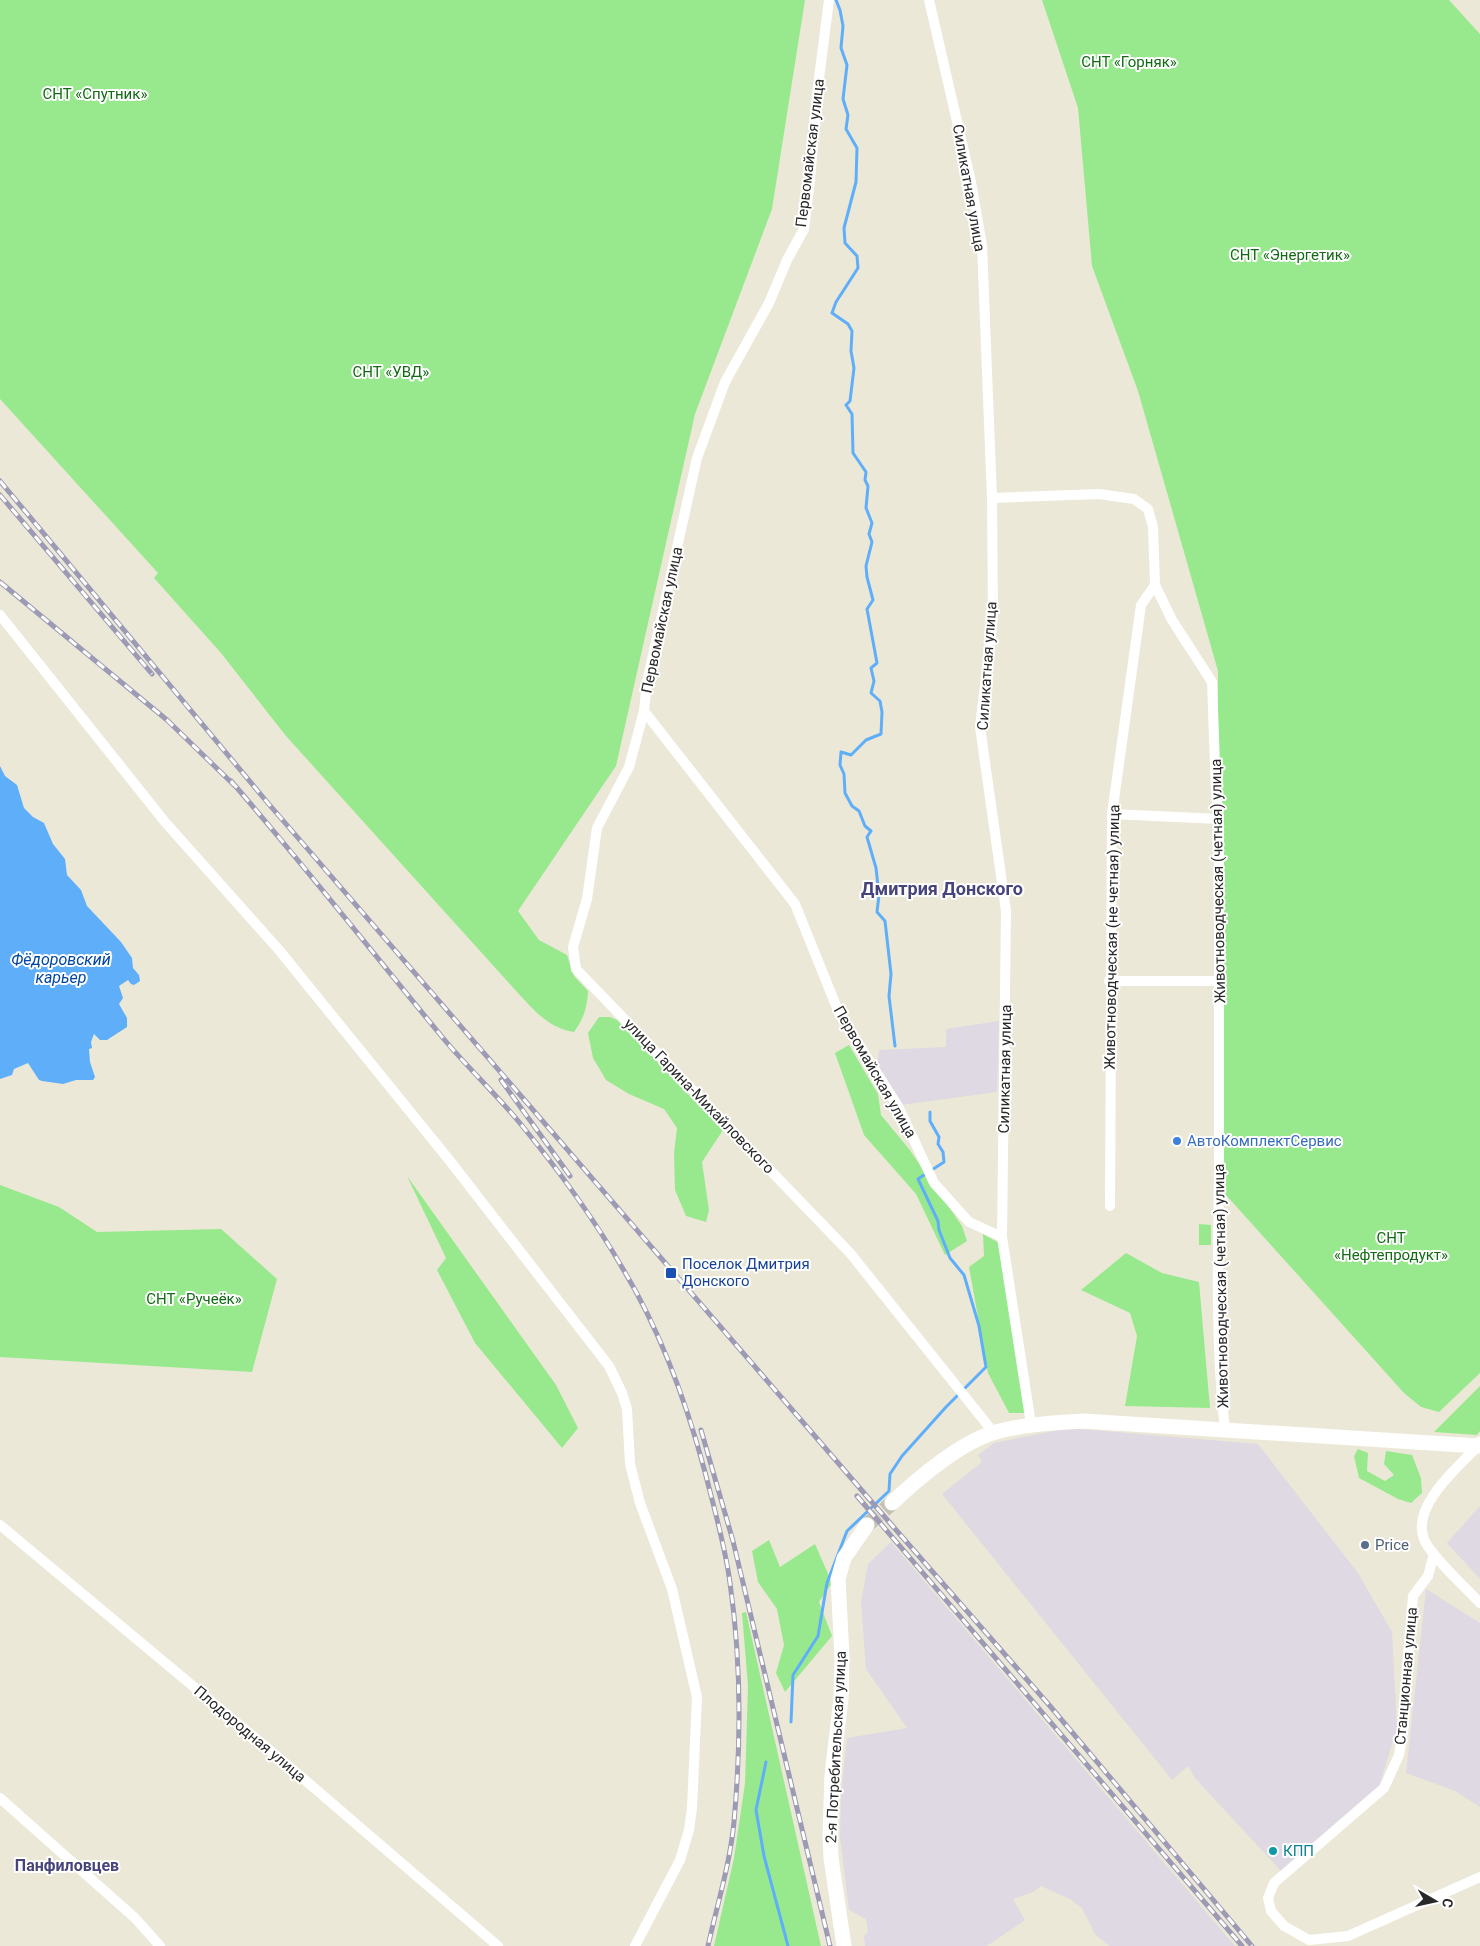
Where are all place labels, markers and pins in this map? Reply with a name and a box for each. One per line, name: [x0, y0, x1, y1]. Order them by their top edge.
place label: АвтоКомплектСервис: [1187, 1132, 1342, 1150]
marker: АвтоКомплектСервис: [1171, 1135, 1183, 1147]
place label: Поселок Дмитрия Донского: [682, 1255, 810, 1290]
marker: Поселок Дмитрия Донского: [664, 1266, 678, 1280]
place label: Price: [1375, 1536, 1409, 1554]
marker: Price: [1359, 1539, 1371, 1551]
place label: КПП: [1283, 1842, 1314, 1860]
marker: КПП: [1267, 1845, 1279, 1857]

